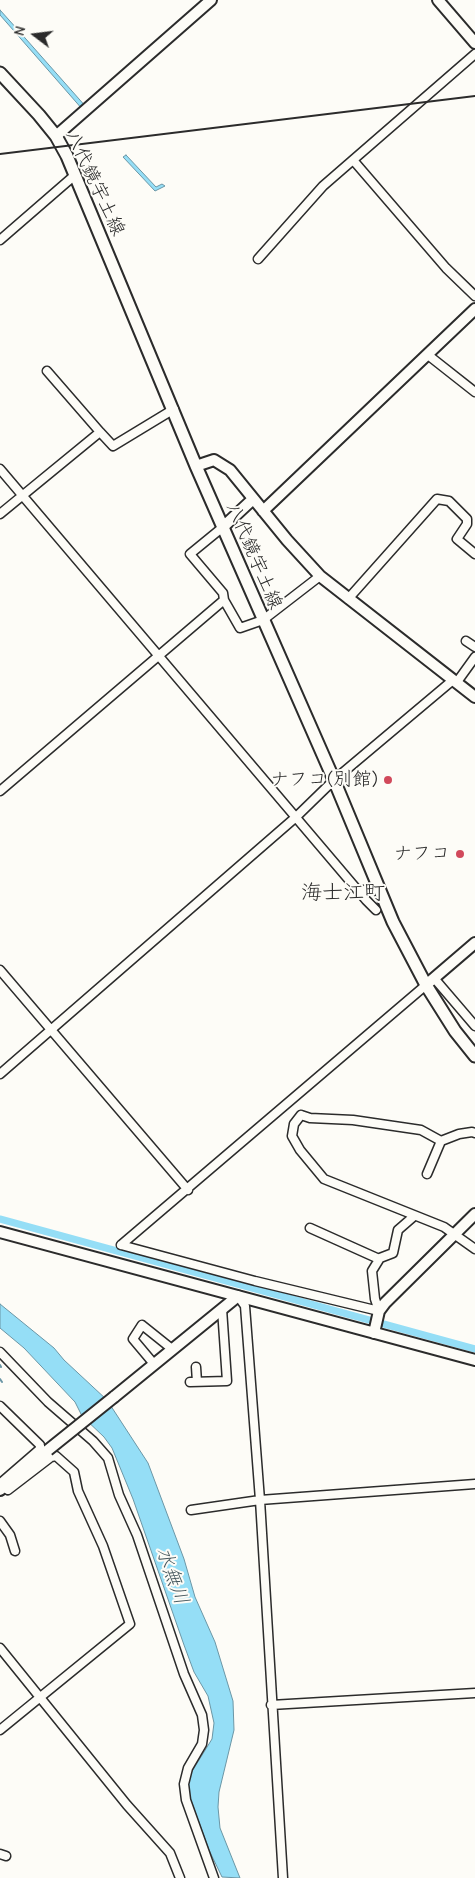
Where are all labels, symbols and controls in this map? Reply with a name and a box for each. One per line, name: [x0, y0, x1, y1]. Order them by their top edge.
north arrow: [10, 10, 60, 60]
text: N: [11, 24, 29, 38]
street label: 八代鏡宇土線: [61, 127, 129, 239]
street label: 八代鏡宇土線: [221, 499, 287, 613]
place label: ナフコ(別館): [270, 769, 378, 791]
marker: ナフコ(別館): [382, 774, 394, 786]
place label: ナフコ: [393, 843, 450, 865]
marker: ナフコ: [454, 848, 466, 860]
district label: 海士江町: [301, 880, 385, 906]
water label: 水無川: [150, 1544, 194, 1608]

